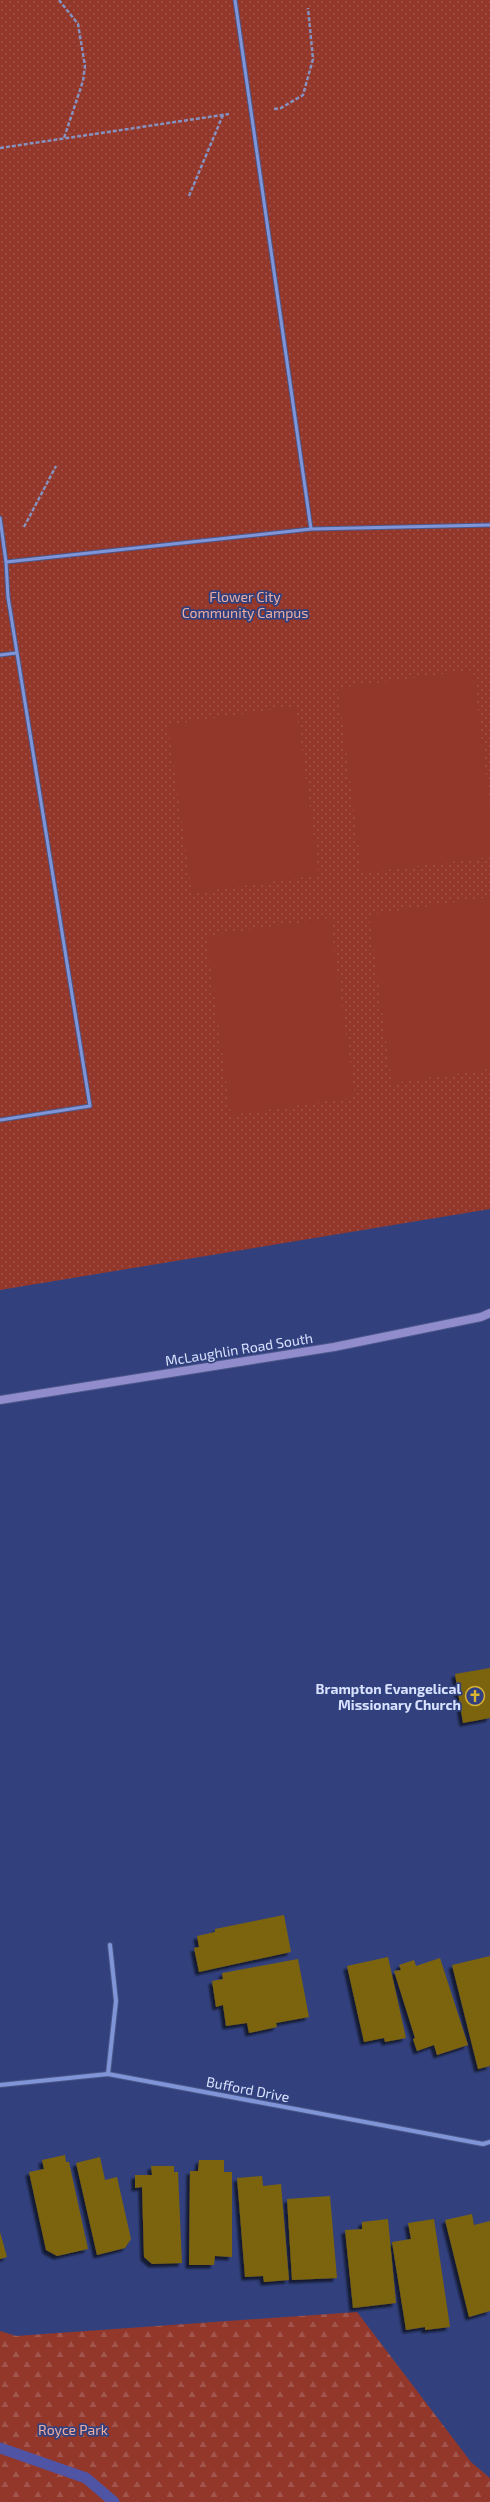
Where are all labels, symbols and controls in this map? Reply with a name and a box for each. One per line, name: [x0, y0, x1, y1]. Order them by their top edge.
park label: Flower City Community Campus: [182, 588, 308, 621]
street label: McLaughlin Road South: [164, 1329, 314, 1369]
place label: Brampton Evangelical Missionary Church: [316, 1680, 461, 1713]
church icon: Brampton Evangelical Missionary Church: [464, 1685, 486, 1707]
street label: Bufford Drive: [205, 2073, 291, 2105]
park label: Royce Park: [38, 2421, 108, 2438]

